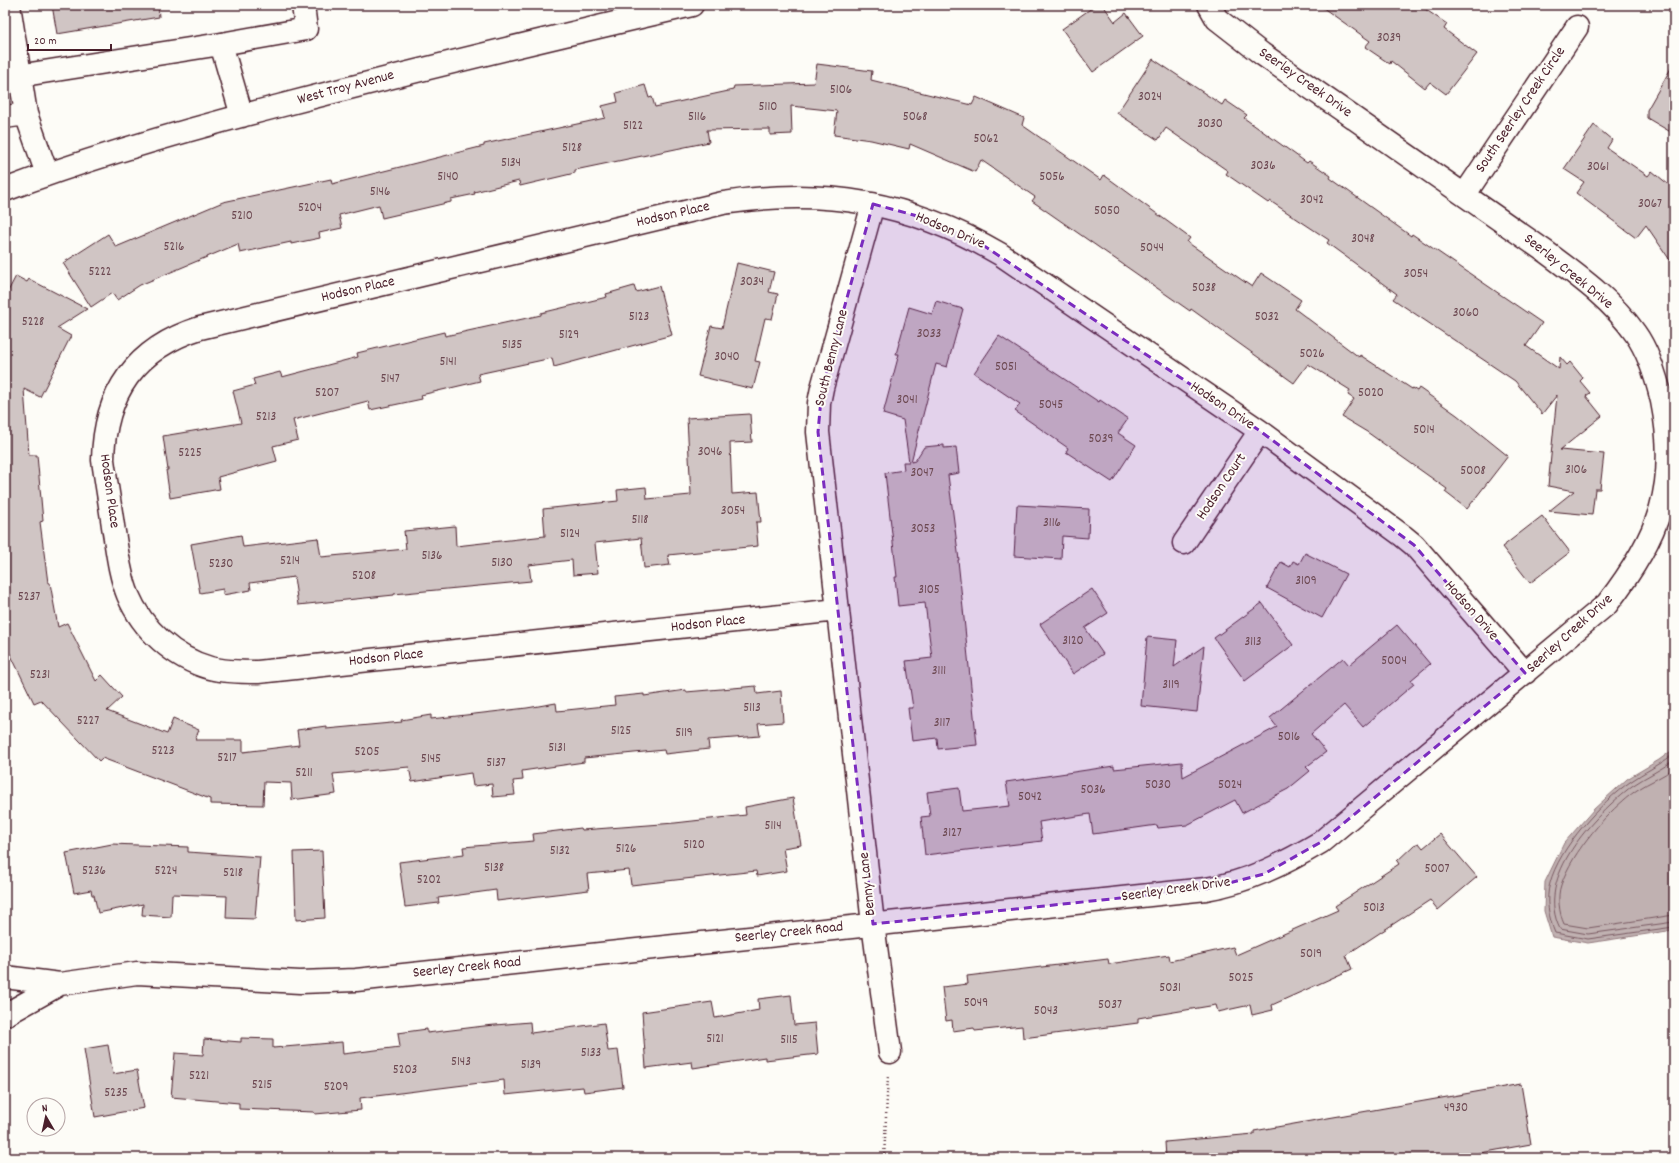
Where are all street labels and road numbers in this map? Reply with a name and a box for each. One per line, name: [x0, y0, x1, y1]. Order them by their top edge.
street label: South Seerley Creek Circle: [1470, 42, 1572, 178]
street label: Seerley Creek Drive: [1254, 43, 1357, 124]
street label: West Troy Avenue: [295, 64, 397, 111]
street label: Hodson Place: [634, 196, 712, 234]
street label: Hodson Drive: [912, 206, 989, 256]
street label: Seerley Creek Drive: [1518, 229, 1618, 315]
street label: Hodson Place: [319, 271, 397, 309]
street label: South Benny Lane: [809, 307, 855, 409]
street label: Hodson Drive: [1185, 376, 1259, 436]
street label: Hodson Court: [1192, 449, 1253, 525]
street label: Hodson Place: [93, 452, 125, 530]
street label: Hodson Drive: [1439, 576, 1504, 646]
street label: Seerley Creek Drive: [1522, 589, 1618, 679]
street label: Hodson Place: [670, 609, 747, 639]
street label: Hodson Place: [348, 643, 425, 673]
street label: Benny Lane: [854, 851, 882, 917]
street label: Seerley Creek Drive: [1120, 871, 1232, 909]
street label: Seerley Creek Road: [734, 916, 844, 950]
street label: Seerley Creek Road: [412, 951, 522, 985]

